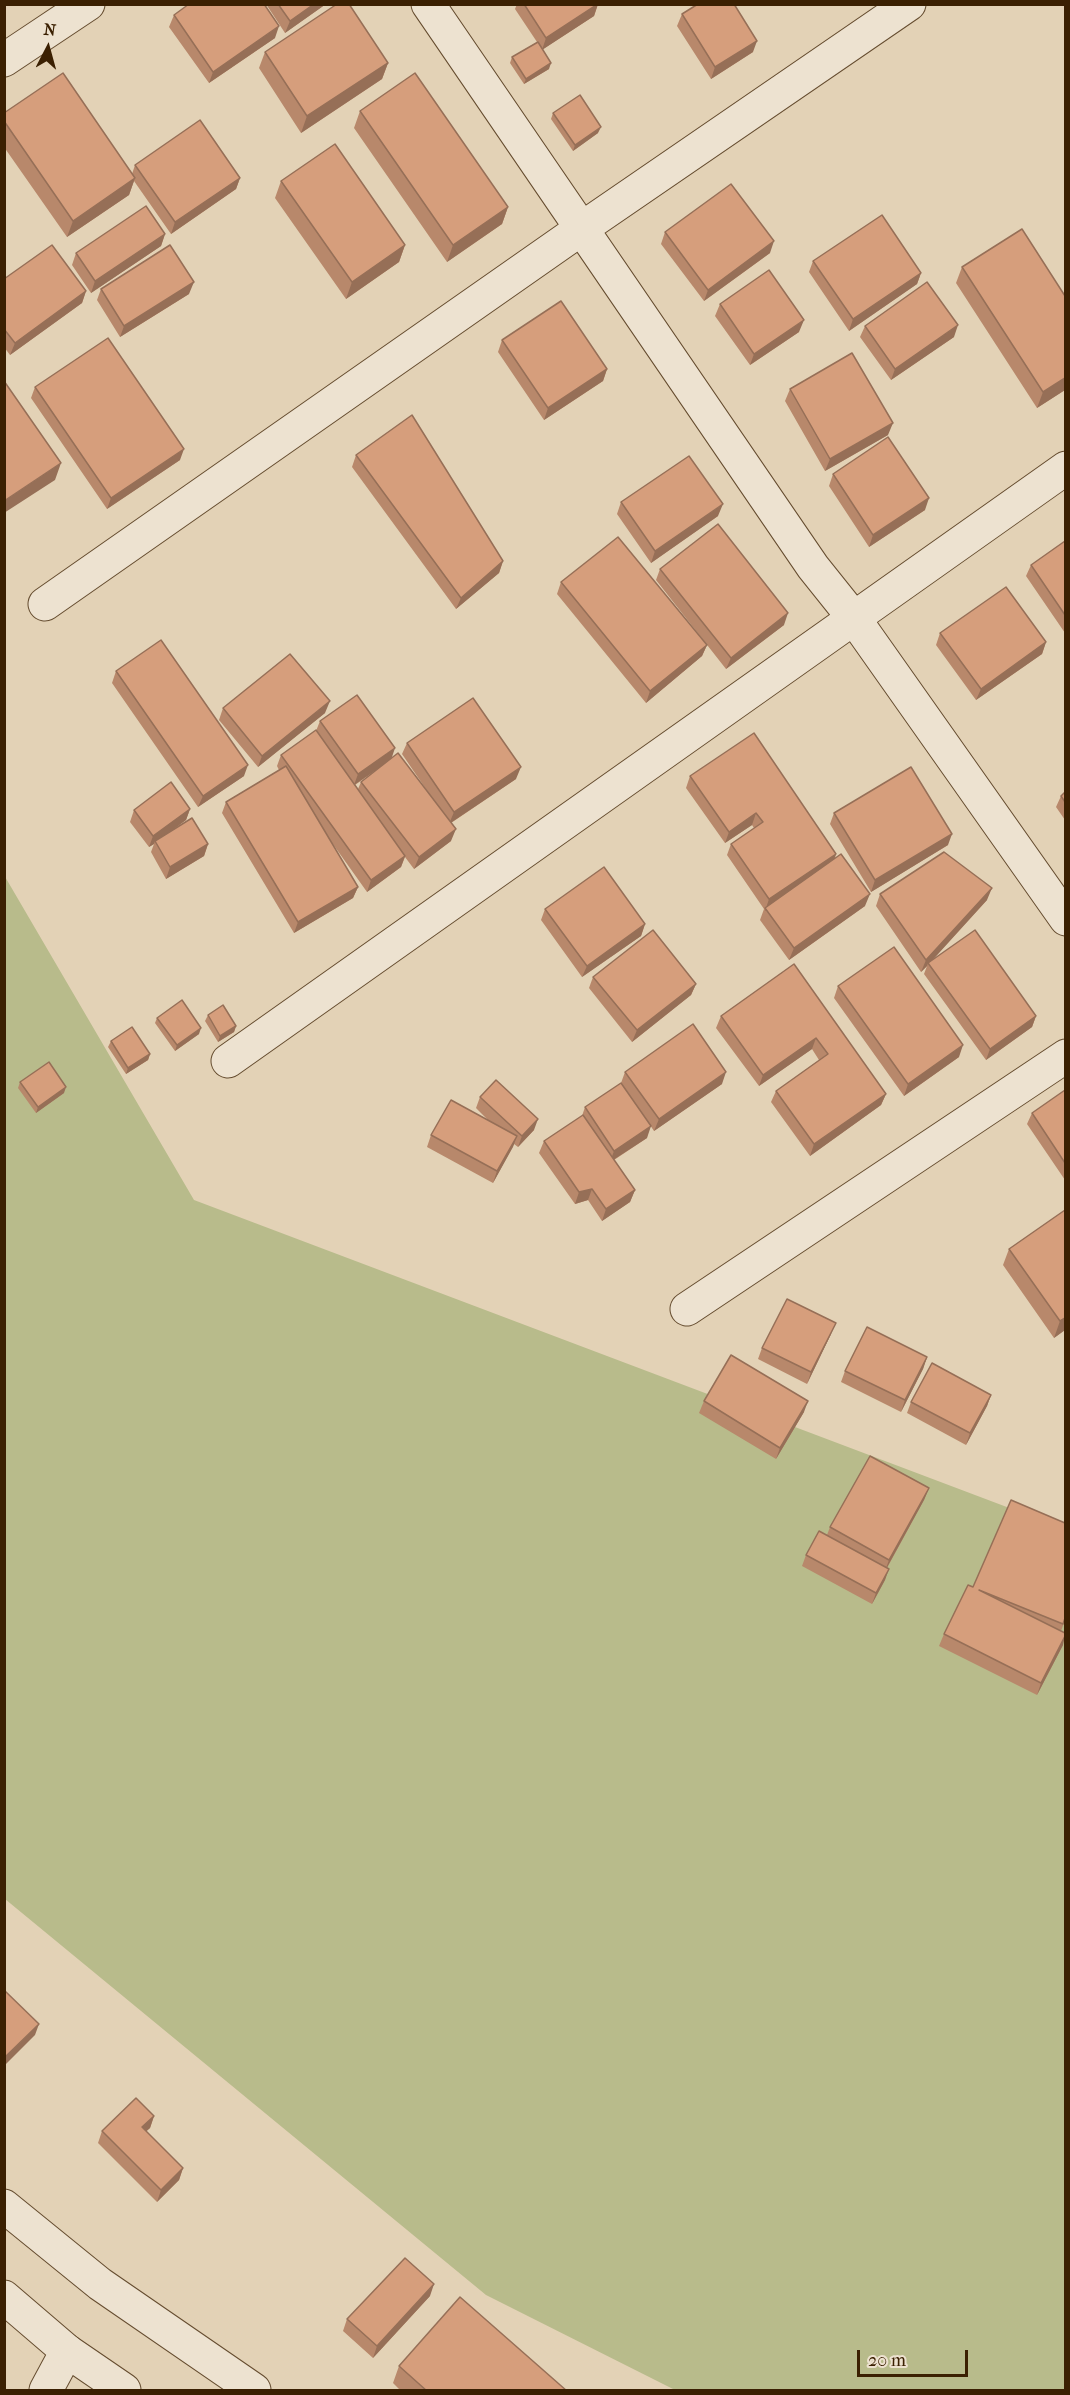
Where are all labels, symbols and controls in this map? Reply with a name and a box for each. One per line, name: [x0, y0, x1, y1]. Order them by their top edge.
north arrow: [18, 18, 78, 78]
text: N: [43, 20, 57, 40]
scale bar: [860, 2338, 971, 2376]
text: 20 m: [868, 2350, 906, 2371]

